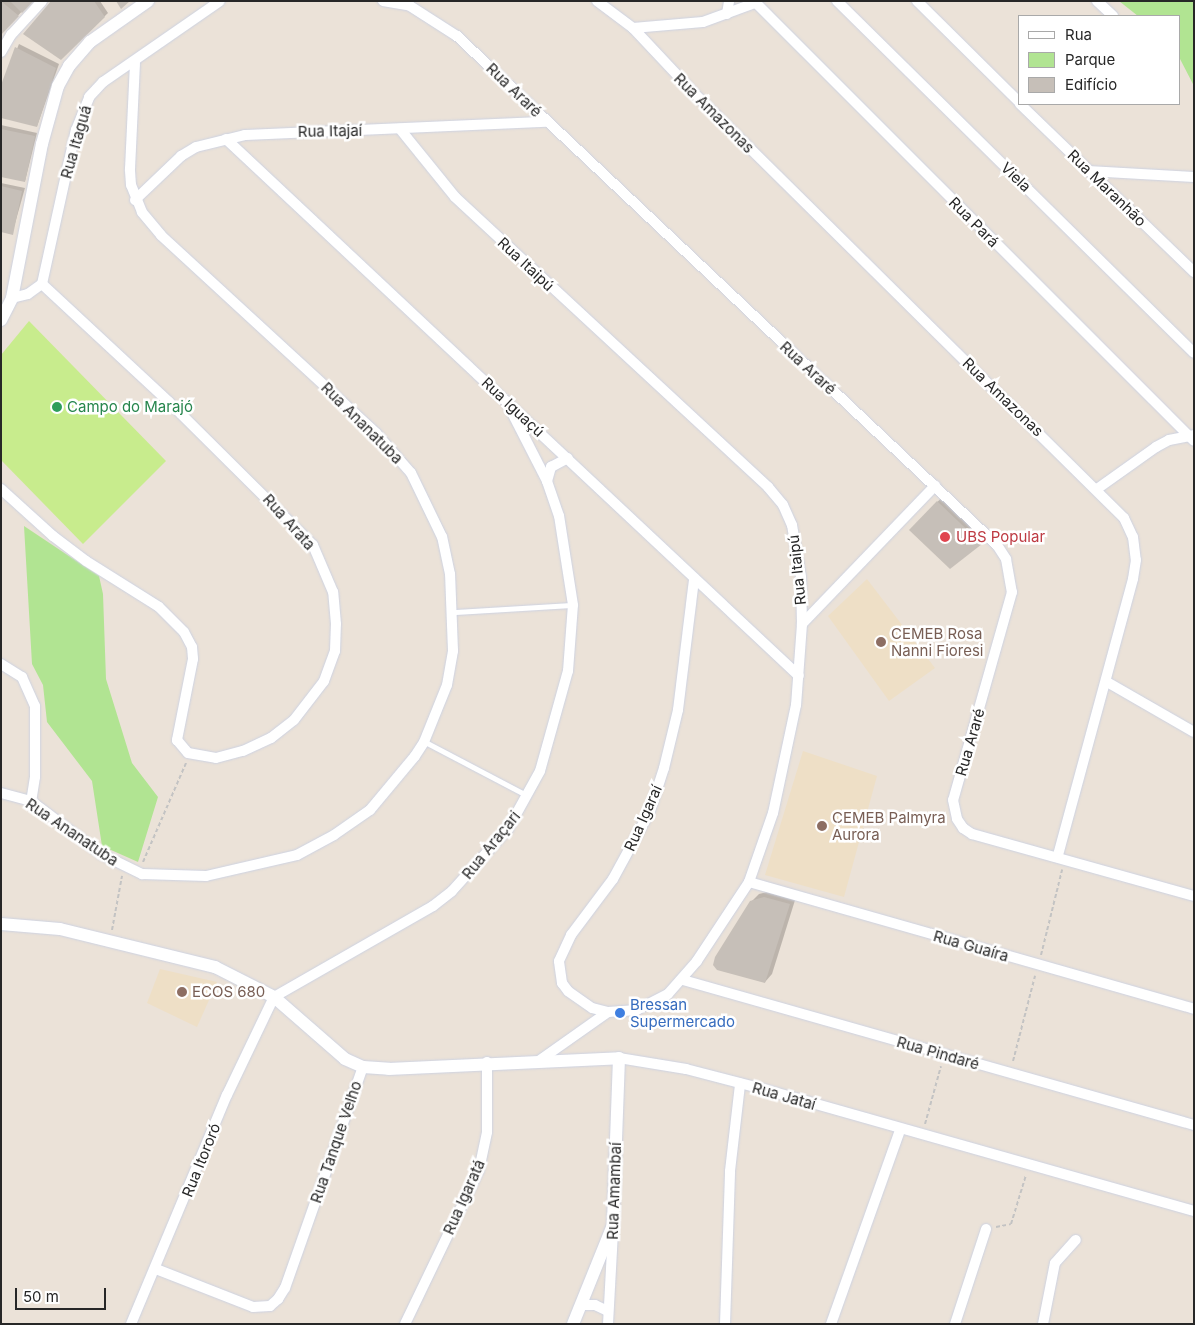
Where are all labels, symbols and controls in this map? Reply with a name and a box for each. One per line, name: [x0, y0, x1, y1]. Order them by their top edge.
legend: [1018, 15, 1180, 105]
text: Rua: [1065, 25, 1092, 44]
text: Parque: [1065, 50, 1115, 69]
street label: Rua Araré: [483, 59, 545, 121]
street label: Rua Amazonas: [670, 69, 758, 157]
text: Edifício: [1065, 75, 1117, 94]
street label: Rua Itaguá: [57, 103, 95, 181]
street label: Rua Itajaí: [298, 121, 362, 141]
street label: Rua Maranhão: [1064, 146, 1150, 230]
street label: Viela: [997, 158, 1035, 196]
street label: Rua Pará: [945, 193, 1003, 251]
street label: Rua Itaipú: [494, 233, 558, 295]
street label: Rua Araré: [776, 338, 840, 398]
street label: Rua Amazonas: [959, 354, 1047, 440]
street label: Rua Iguaçú: [478, 373, 548, 441]
street label: Rua Ananatuba: [318, 379, 406, 467]
place label: Campo do Marajó: [67, 398, 193, 416]
marker: Campo do Marajó: [51, 401, 63, 413]
street label: Rua Arata: [259, 490, 319, 554]
place label: UBS Popular: [956, 528, 1045, 546]
marker: UBS Popular: [938, 530, 952, 544]
street label: Rua Itaipú: [784, 534, 810, 606]
place label: CEMEB Rosa Nanni Fioresi: [891, 624, 983, 659]
marker: CEMEB Rosa Nanni Fioresi: [875, 636, 887, 648]
street label: Rua Araré: [952, 706, 988, 778]
street label: Rua Igaraí: [620, 782, 666, 854]
street label: Rua Ananatuba: [22, 794, 122, 870]
street label: Rua Araçari: [458, 807, 524, 883]
place label: CEMEB Palmyra Aurora: [832, 808, 946, 843]
marker: CEMEB Palmyra Aurora: [816, 820, 828, 832]
street label: Rua Guaíra: [931, 927, 1011, 965]
place label: ECOS 680: [192, 983, 265, 1001]
marker: ECOS 680: [176, 986, 188, 998]
place label: Bressan Supermercado: [630, 995, 735, 1030]
marker: Bressan Supermercado: [614, 1007, 626, 1019]
street label: Rua Pindaré: [895, 1033, 981, 1073]
street label: Rua Jataí: [750, 1078, 818, 1114]
street label: Rua Tanque Velho: [307, 1079, 365, 1205]
street label: Rua Itororó: [178, 1120, 224, 1200]
street label: Rua Amambaí: [603, 1142, 625, 1240]
street label: Rua Igaratá: [439, 1157, 489, 1237]
scale bar: [18, 1278, 109, 1310]
text: 50 m: [23, 1287, 59, 1306]

